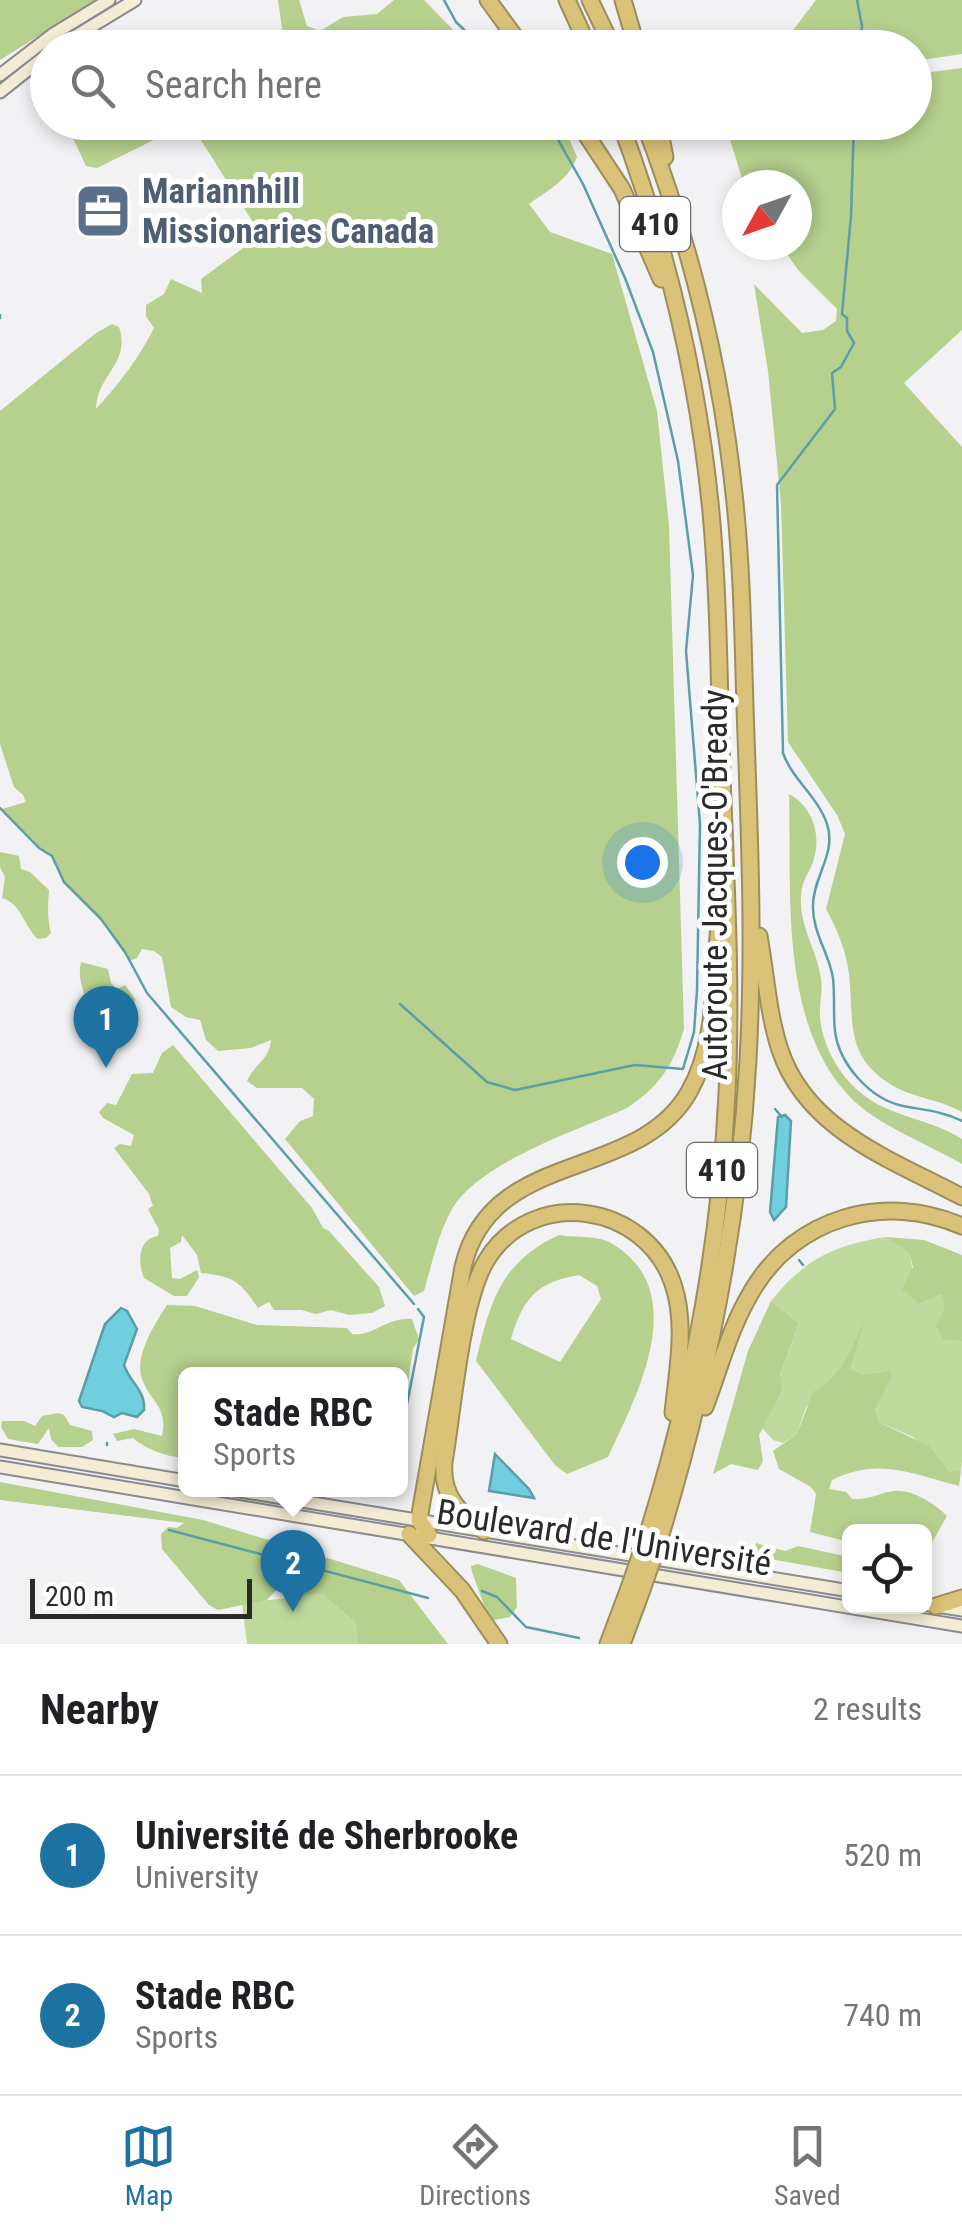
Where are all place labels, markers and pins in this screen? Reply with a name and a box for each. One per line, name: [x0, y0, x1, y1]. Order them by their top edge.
place label: Mariannhill Missionaries Canada: [142, 171, 434, 252]
office icon: Mariannhill Missionaries Canada: [73, 181, 133, 241]
pin: 1: [74, 986, 138, 1068]
pin: 2: [260, 1530, 326, 1612]

